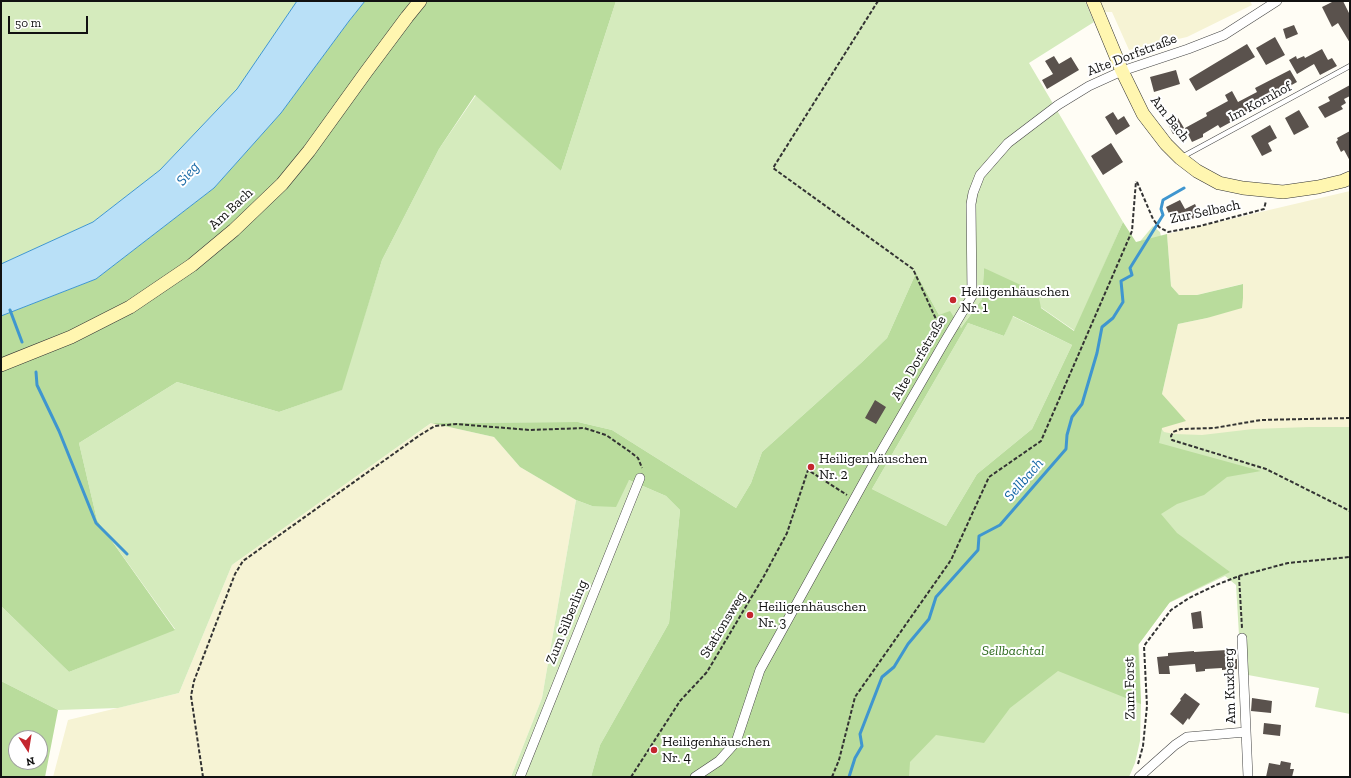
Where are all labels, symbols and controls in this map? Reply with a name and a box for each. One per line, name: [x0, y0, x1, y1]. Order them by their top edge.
scale bar: [10, 8, 90, 34]
text: 50 m: [15, 16, 41, 30]
street label: Alte Dorfstraße: [1085, 30, 1179, 80]
street label: Im Kornhof: [1226, 78, 1294, 126]
street label: Am Bach: [1147, 93, 1193, 145]
water label: Sieg: [173, 158, 203, 190]
street label: Am Bach: [206, 184, 256, 234]
street label: Zur Selbach: [1168, 196, 1242, 228]
place label: Heiligenhäuschen Nr. 1: [961, 284, 1069, 316]
marker: Heiligenhäuschen Nr. 1: [948, 295, 958, 305]
street label: Alte Dorfstraße: [888, 313, 950, 403]
place label: Heiligenhäuschen Nr. 2: [819, 451, 927, 484]
water label: Sellbach: [1001, 455, 1047, 505]
marker: Heiligenhäuschen Nr. 2: [806, 462, 816, 472]
street label: Zum Silberling: [542, 577, 592, 667]
street label: Stationsweg: [697, 589, 749, 661]
place label: Heiligenhäuschen Nr. 3: [758, 599, 866, 632]
marker: Heiligenhäuschen Nr. 3: [745, 610, 755, 620]
park label: Sellbachtal: [982, 643, 1044, 659]
street label: Am Kuxberg: [1220, 648, 1240, 724]
street label: Zum Forst: [1121, 656, 1139, 720]
north arrow: [8, 730, 48, 770]
place label: Heiligenhäuschen Nr. 4: [662, 734, 770, 766]
marker: Heiligenhäuschen Nr. 4: [649, 745, 659, 755]
text: N: [25, 754, 36, 768]

